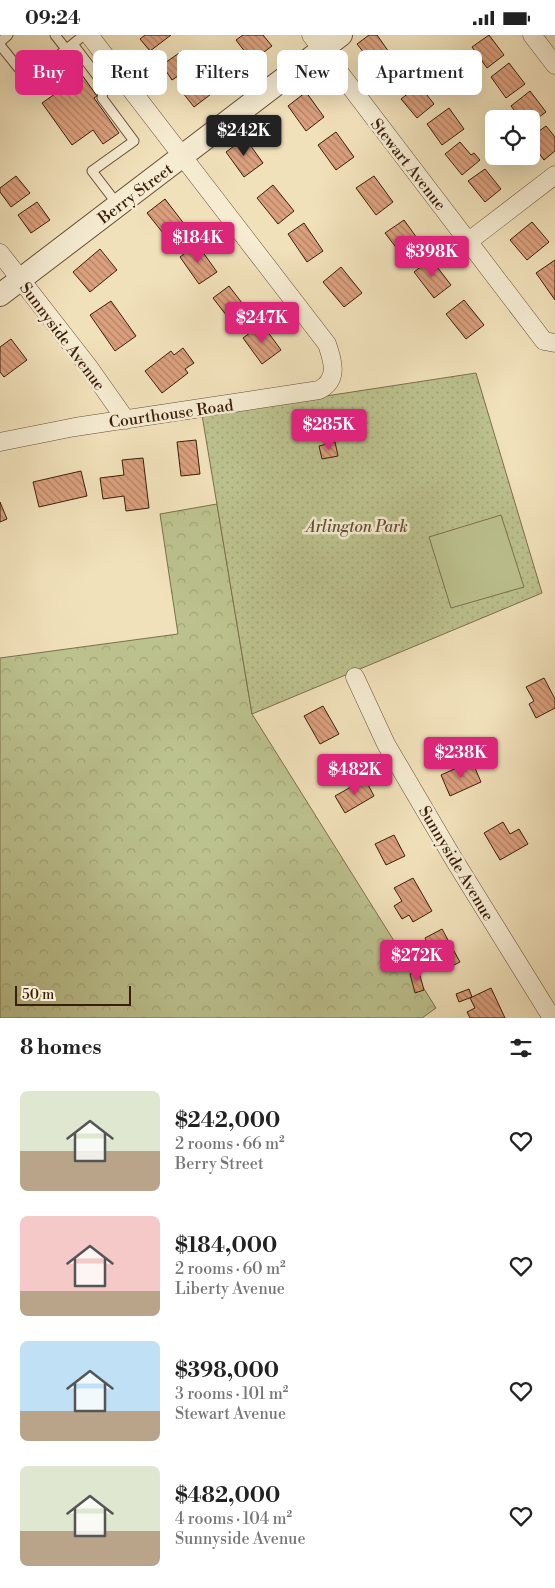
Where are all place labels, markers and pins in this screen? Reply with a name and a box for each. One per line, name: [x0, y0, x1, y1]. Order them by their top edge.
pin: $242K: [209, 115, 279, 157]
pin: $184K: [163, 221, 233, 264]
pin: $398K: [397, 235, 467, 278]
pin: $247K: [227, 301, 297, 344]
pin: $285K: [294, 409, 364, 451]
pin: $238K: [426, 737, 496, 779]
pin: $482K: [320, 753, 390, 796]
pin: $272K: [382, 939, 452, 982]

